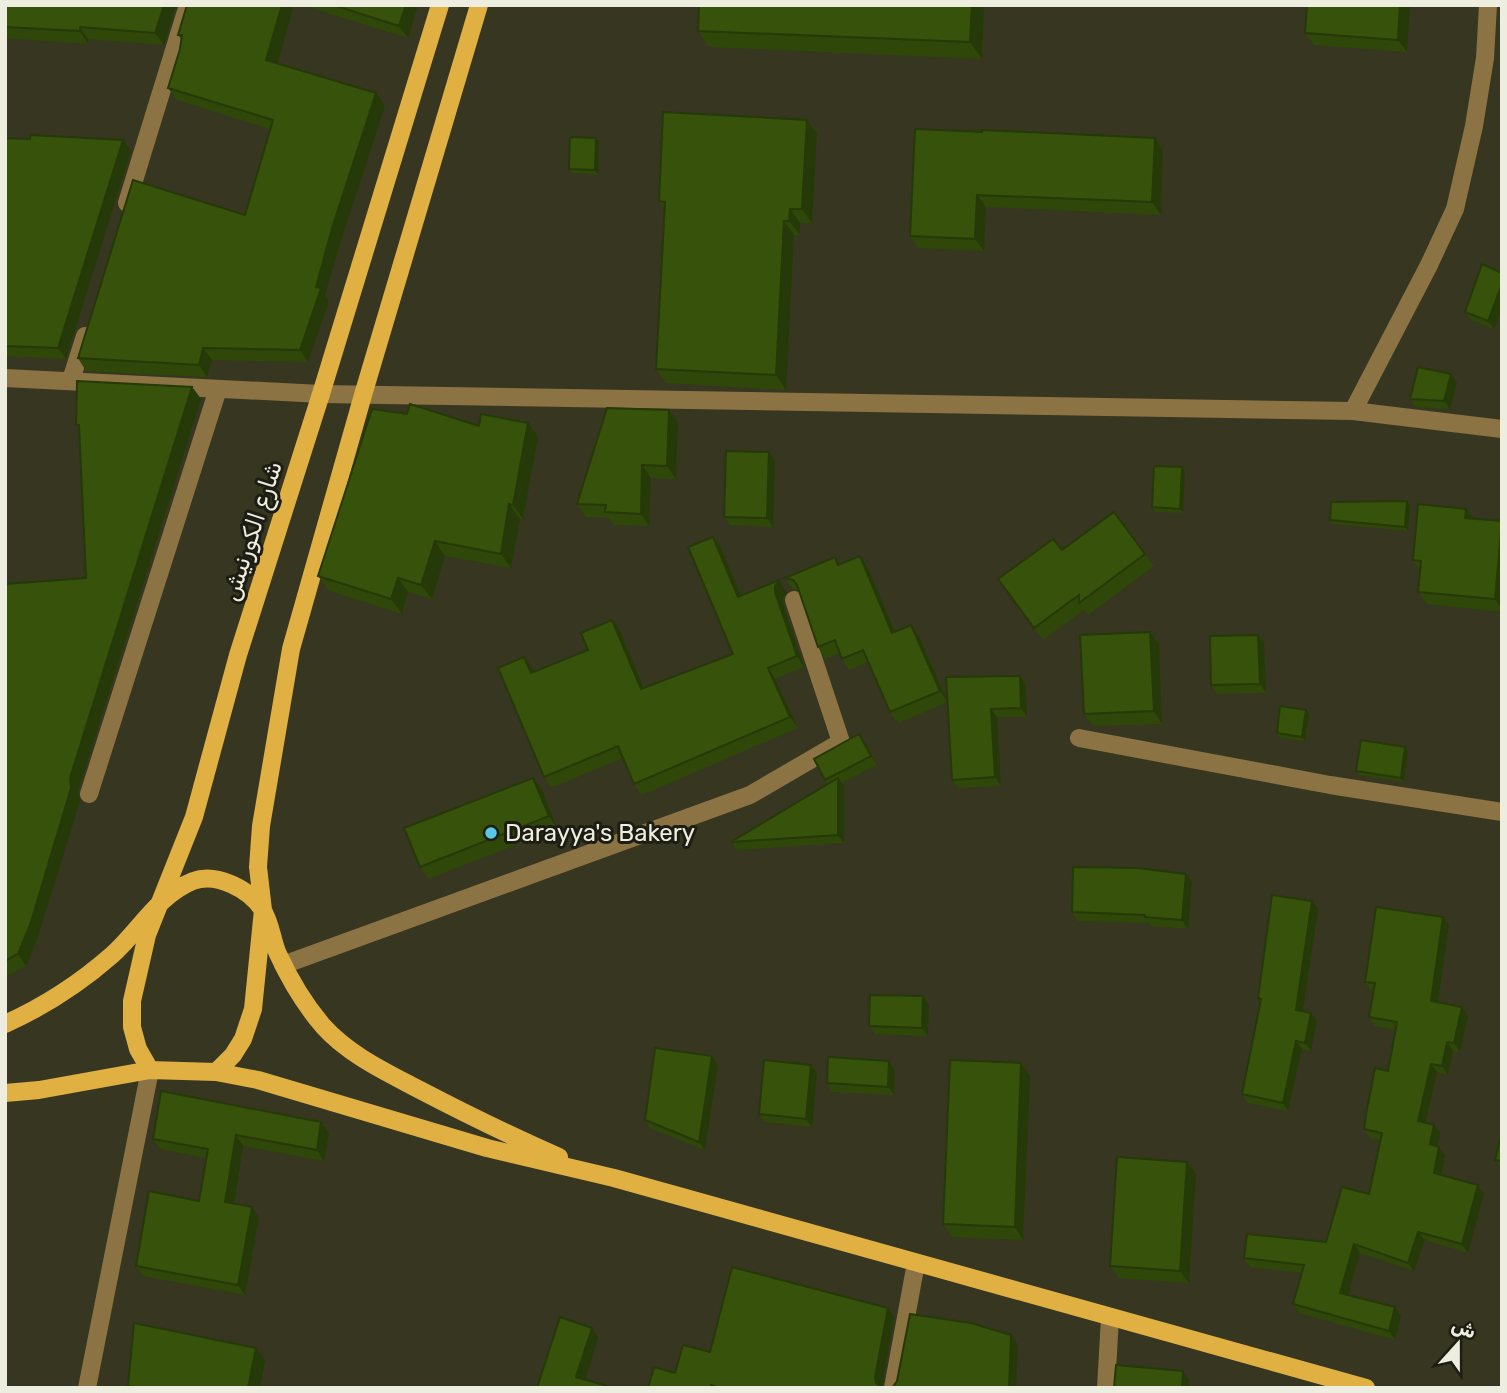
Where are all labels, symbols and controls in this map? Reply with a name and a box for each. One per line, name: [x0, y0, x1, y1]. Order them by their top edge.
street label: شارع الكورنيش: [216, 458, 290, 605]
place label: Darayya's Bakery: [505, 819, 695, 847]
marker: Darayya's Bakery: [483, 825, 499, 841]
north arrow: [1423, 1309, 1493, 1379]
text: ش: [1449, 1314, 1479, 1344]

